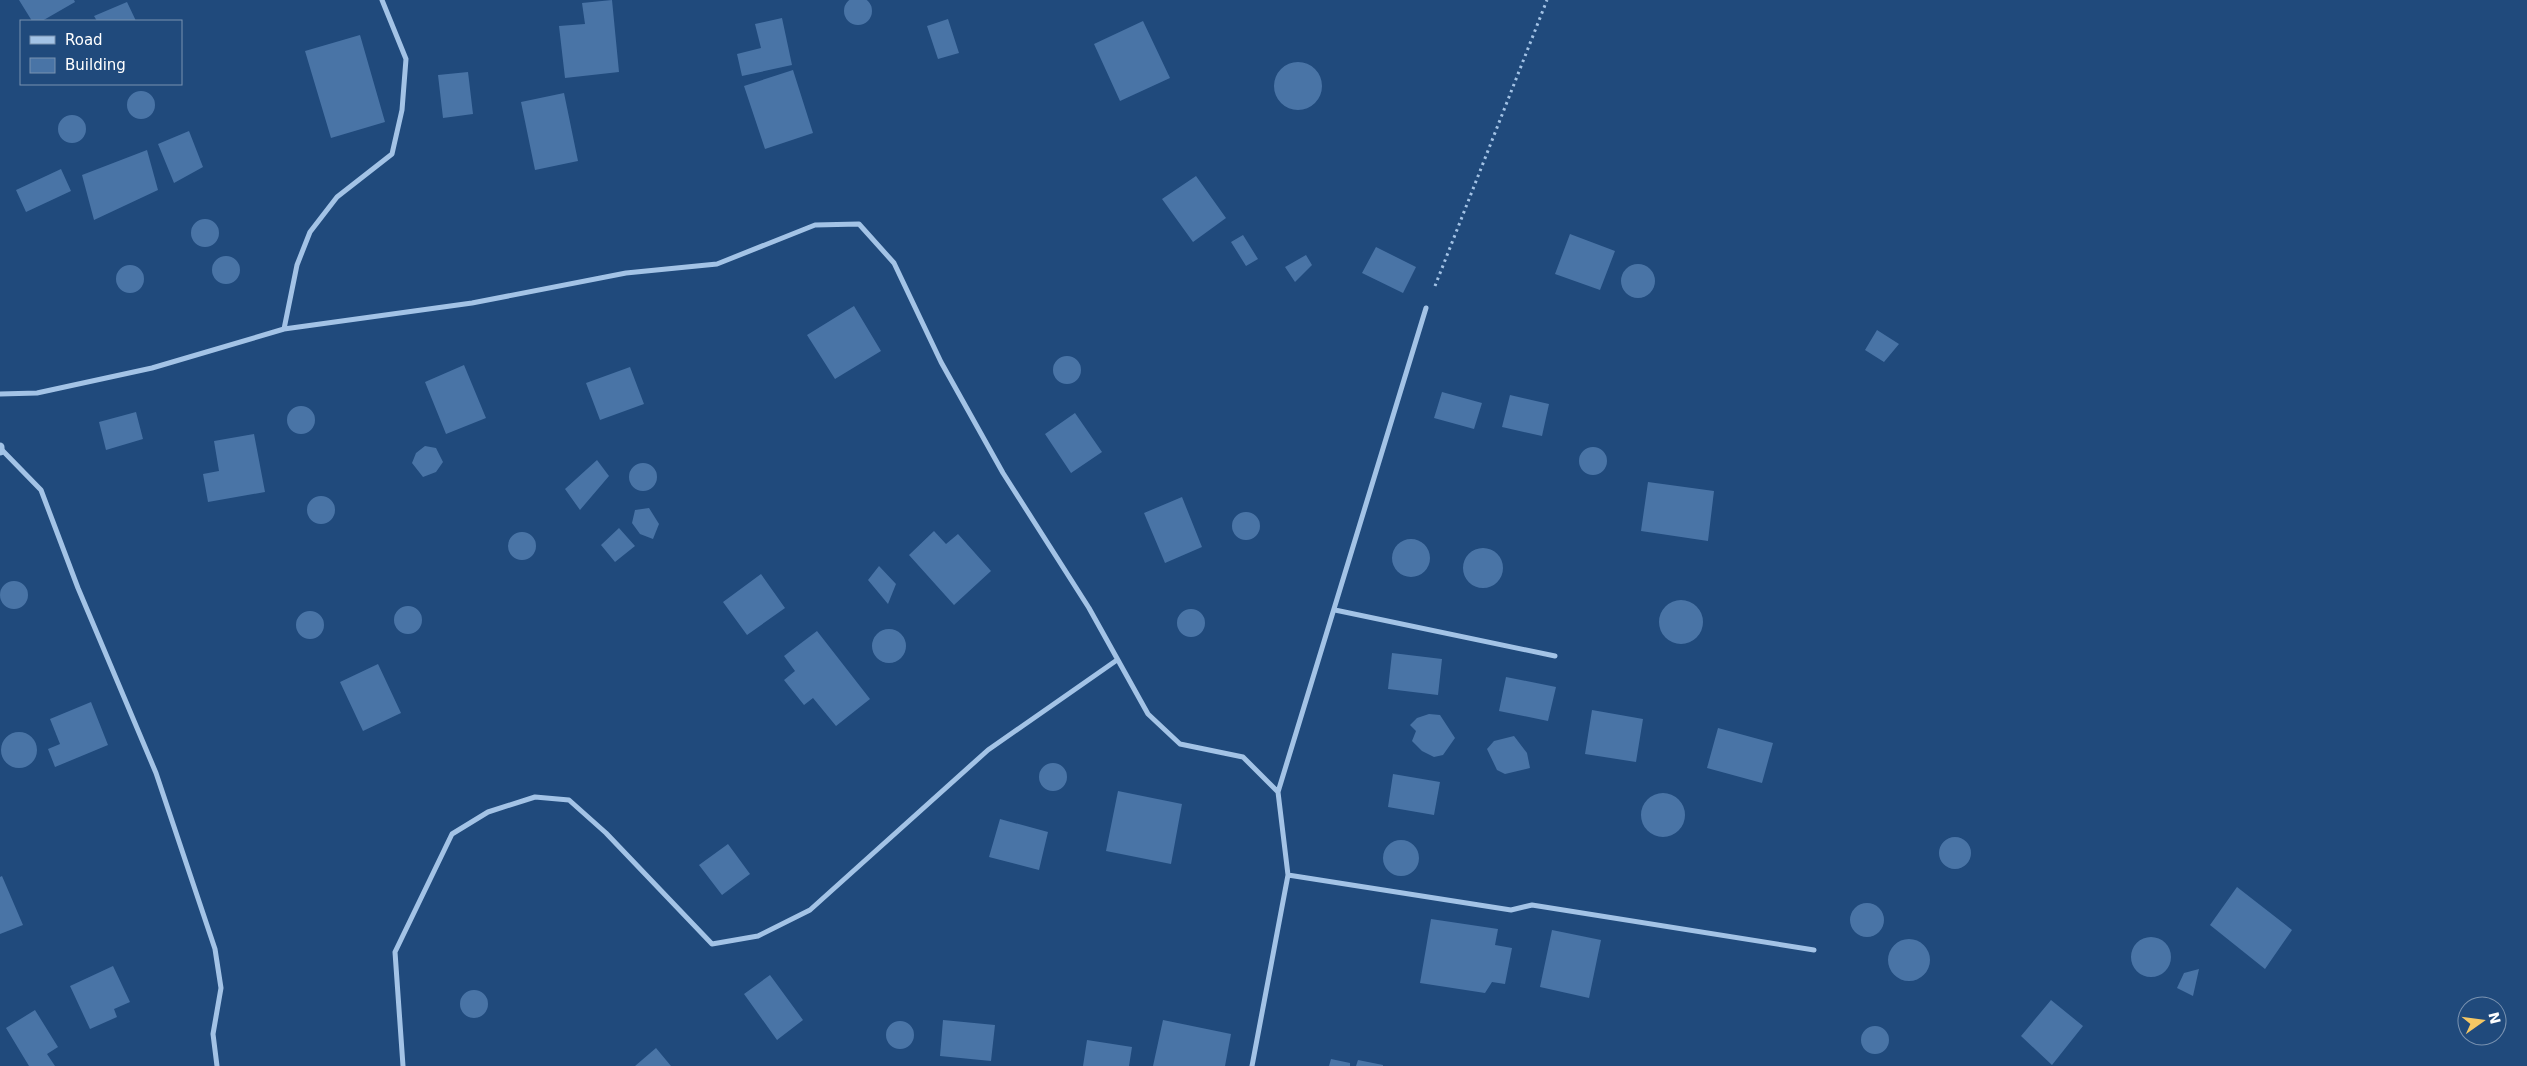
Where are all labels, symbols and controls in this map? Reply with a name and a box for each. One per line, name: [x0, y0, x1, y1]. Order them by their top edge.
legend: [20, 20, 182, 85]
text: Road: [65, 31, 103, 49]
text: Building: [65, 56, 126, 74]
north arrow: [2457, 996, 2507, 1046]
text: N: [2485, 1010, 2504, 1025]

